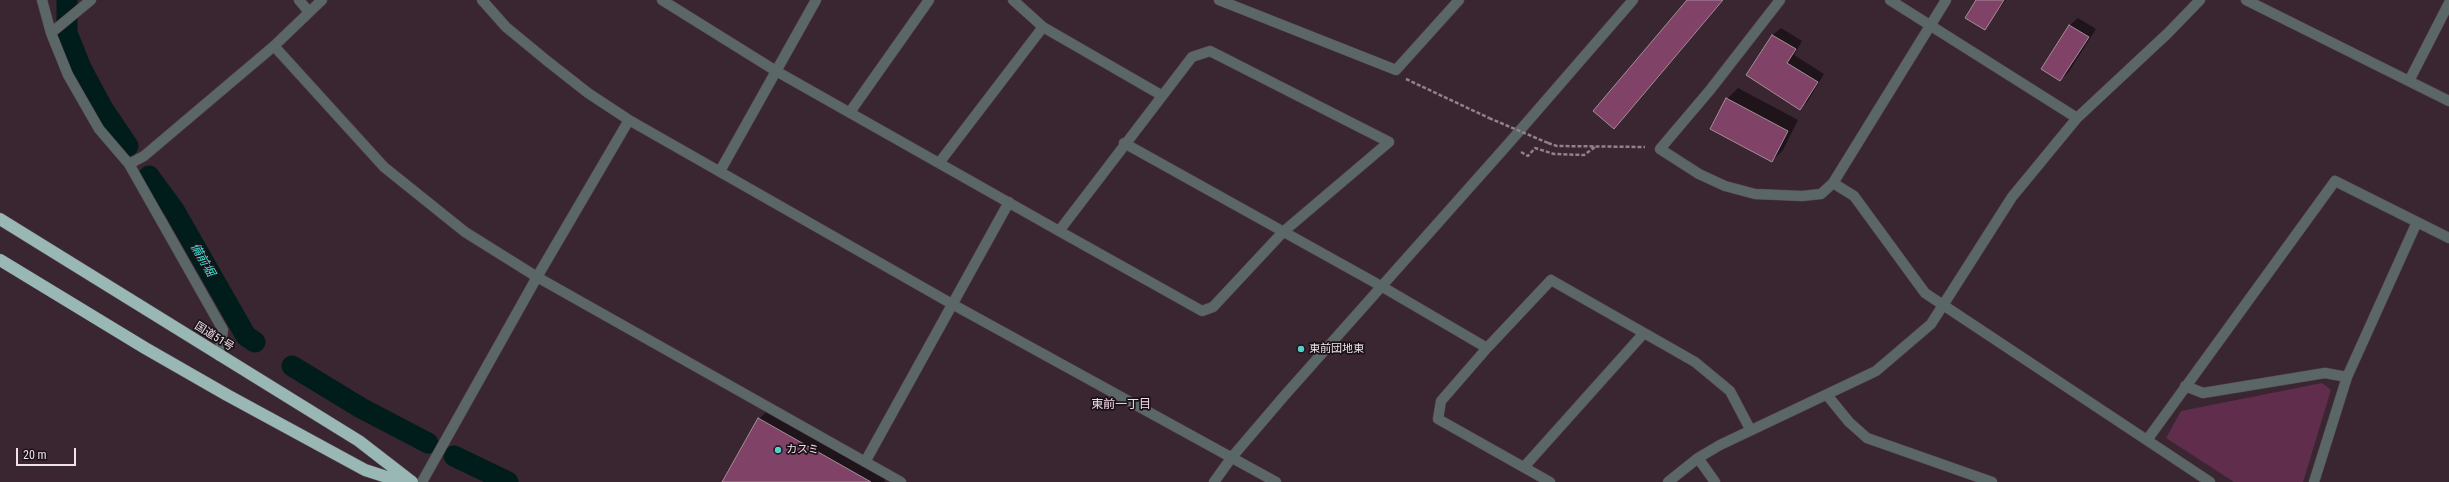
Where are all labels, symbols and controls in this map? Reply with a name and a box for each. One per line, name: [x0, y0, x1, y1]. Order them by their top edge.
water label: 備前堀: [187, 241, 217, 279]
street label: 国道51号: [192, 320, 236, 354]
place label: 東前団地東: [1309, 342, 1364, 356]
marker: 東前団地東: [1296, 344, 1306, 354]
district label: 東前一丁目: [1091, 398, 1151, 412]
scale bar: [18, 440, 78, 466]
place label: カスミ: [786, 443, 819, 457]
marker: カスミ: [773, 445, 783, 455]
text: 20 m: [23, 448, 47, 462]

